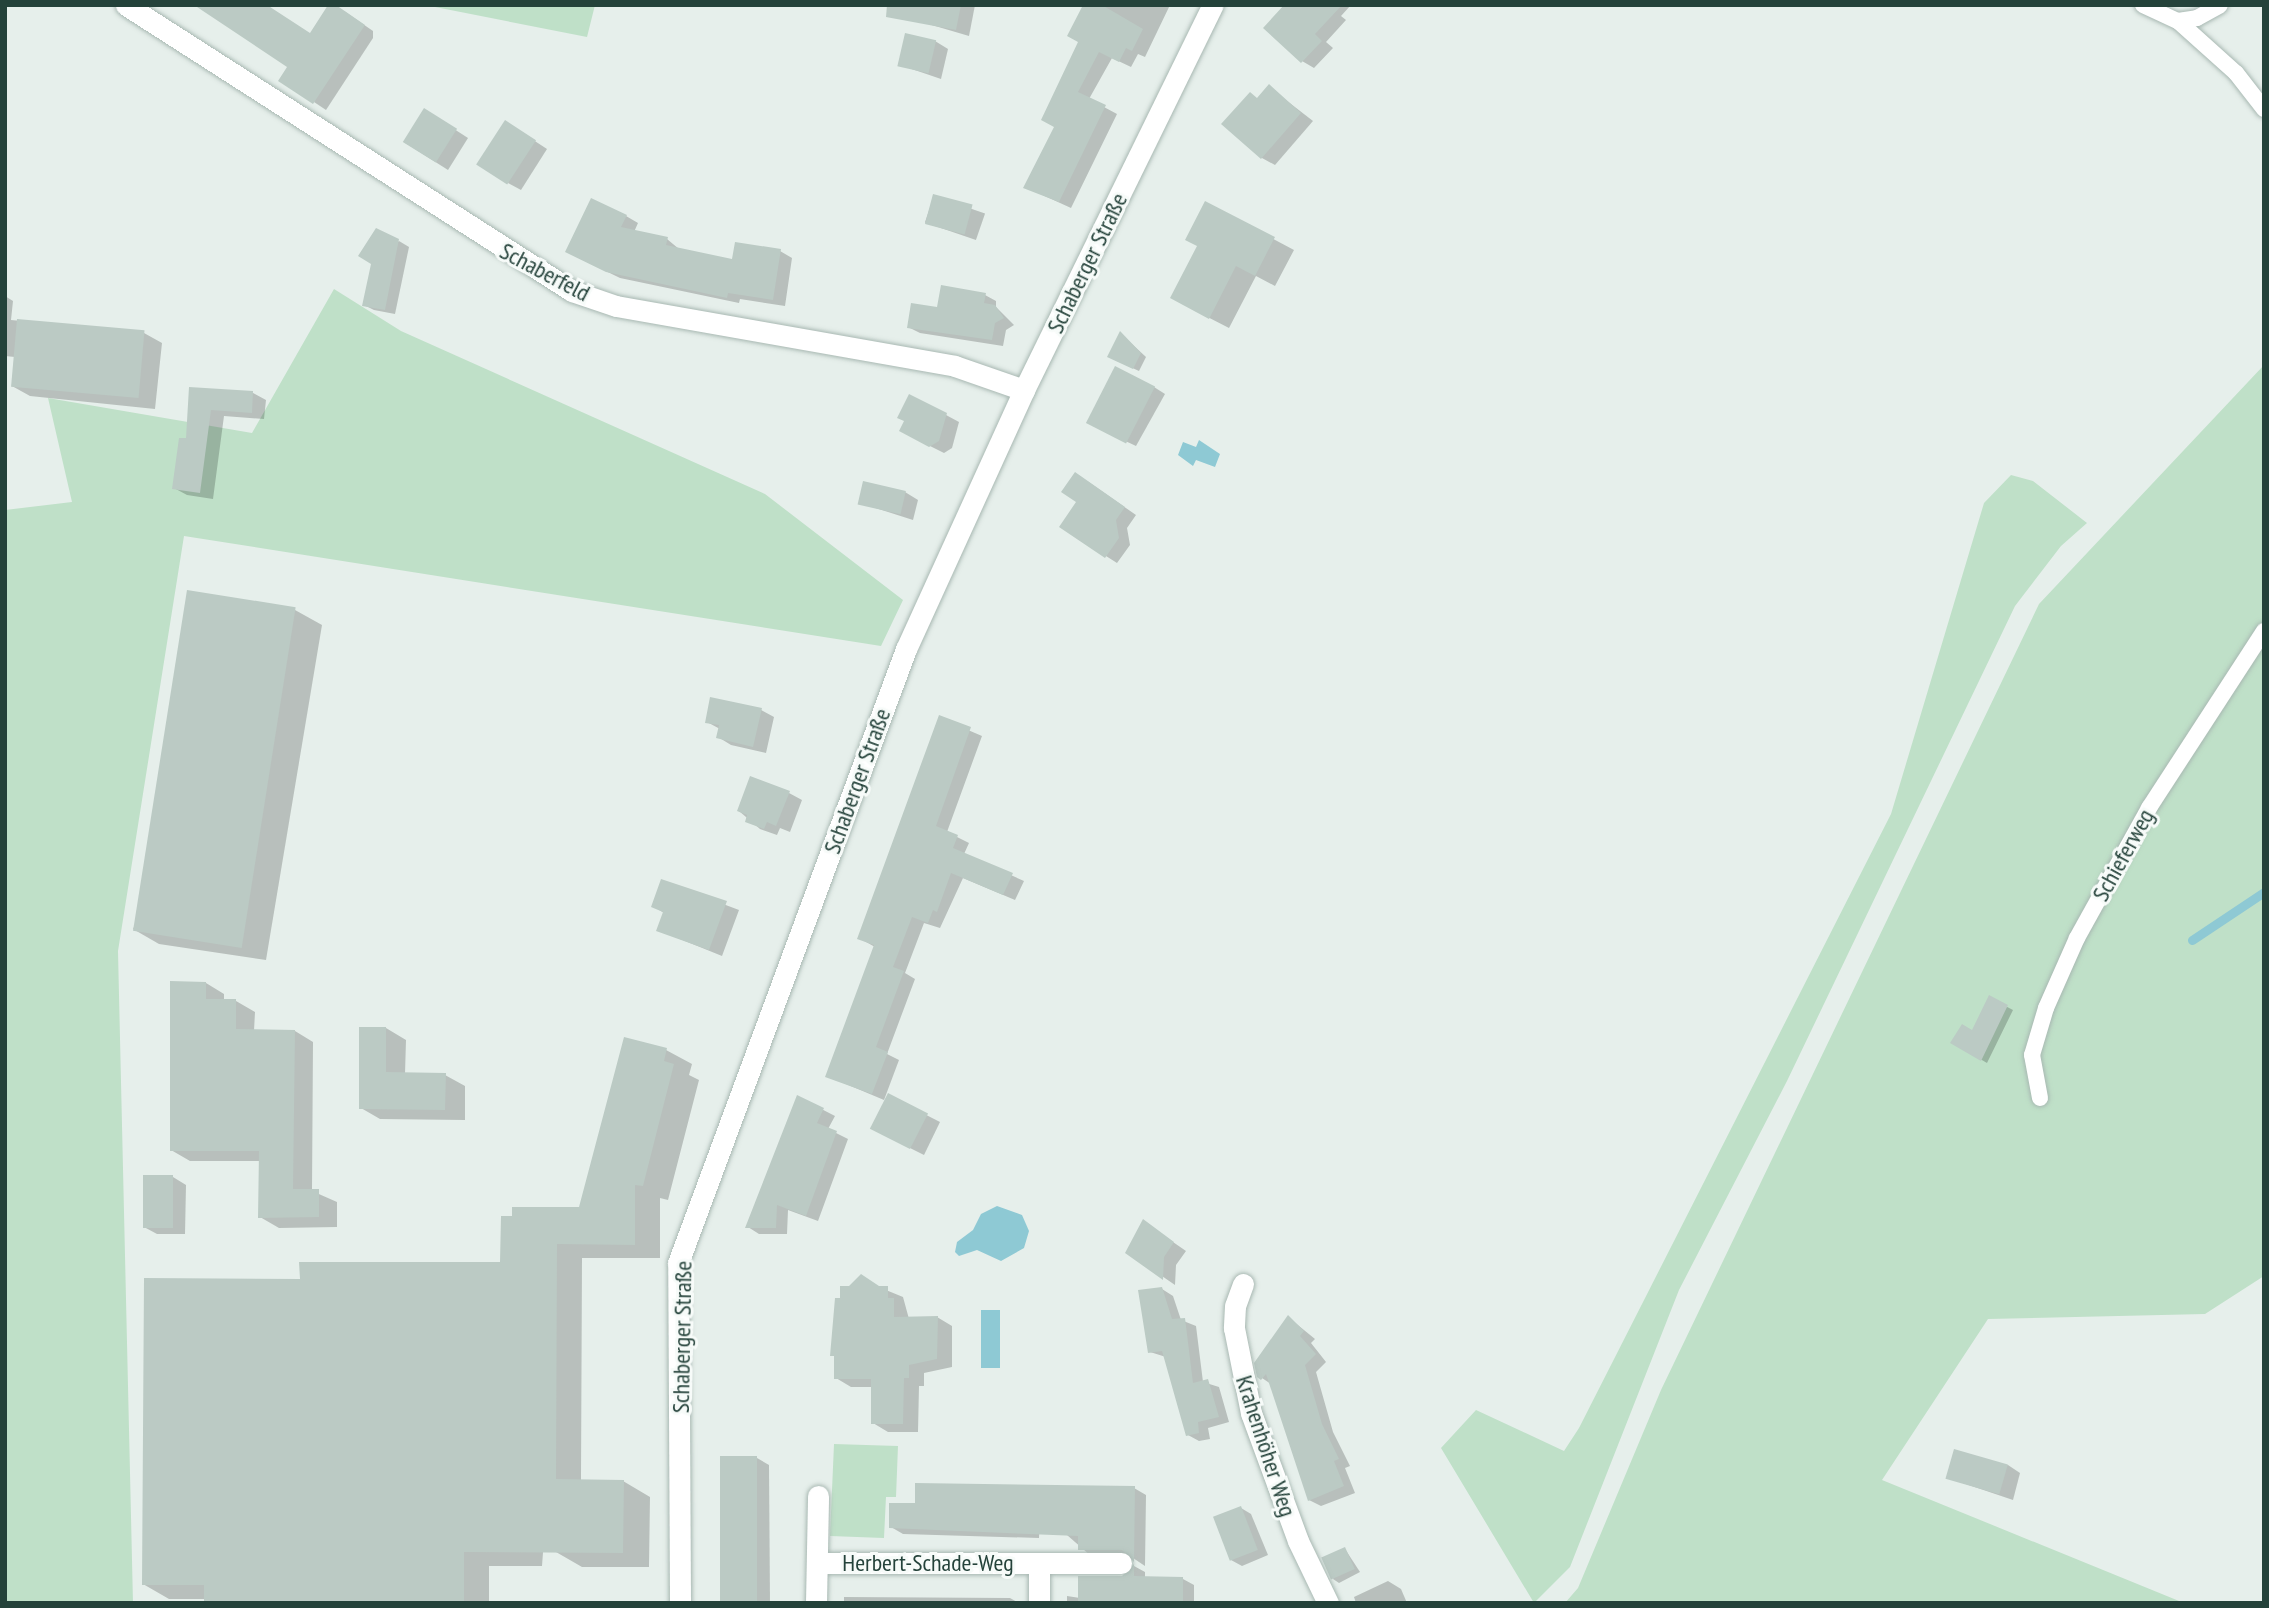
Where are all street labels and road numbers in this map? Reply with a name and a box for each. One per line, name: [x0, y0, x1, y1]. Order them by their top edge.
street label: Schaberger Straße: [1041, 188, 1133, 338]
street label: Schaberfeld: [495, 236, 595, 308]
street label: Schaberger Straße: [817, 704, 897, 858]
street label: Schieferweg: [2086, 804, 2160, 906]
street label: Schaberger Straße: [666, 1261, 698, 1413]
street label: Krahenhöher Weg: [1230, 1372, 1302, 1520]
street label: Herbert-Schade-Weg: [842, 1549, 1014, 1577]

